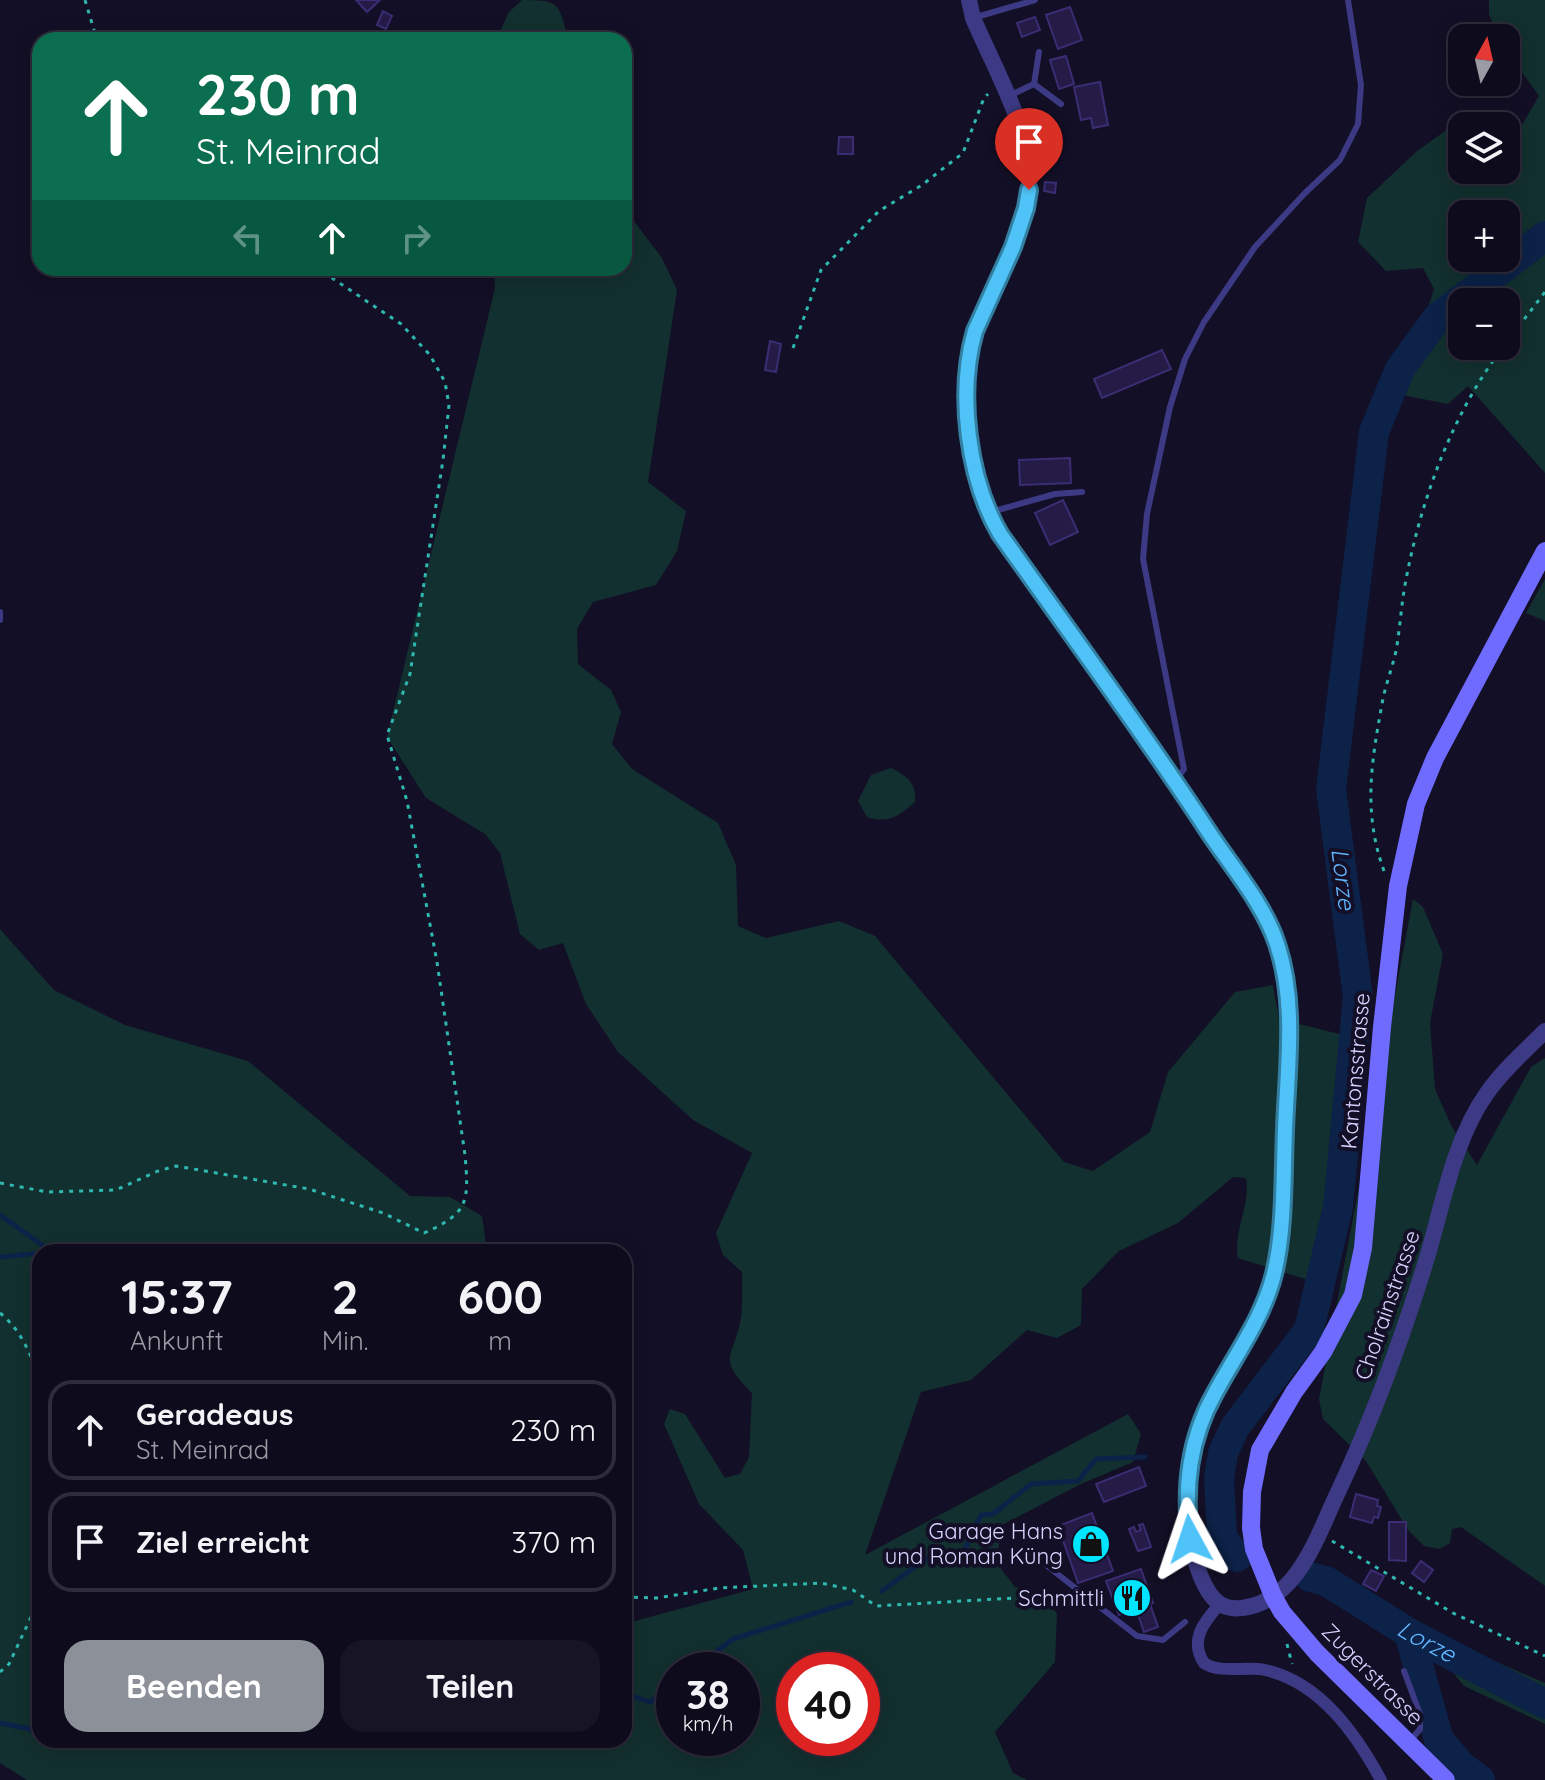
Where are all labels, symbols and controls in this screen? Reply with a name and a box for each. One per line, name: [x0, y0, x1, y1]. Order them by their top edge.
north arrow: [1448, 24, 1520, 96]
map controls: [1448, 24, 1520, 360]
text: 230 m: [196, 59, 360, 129]
icon: ahead: [64, 64, 168, 168]
pin: [995, 108, 1063, 190]
button: layers: [1448, 112, 1520, 184]
icon: arrive: [1007, 120, 1051, 164]
text: St. Meinrad: [196, 128, 380, 173]
button: +: [1448, 200, 1520, 272]
icon: left: [226, 216, 270, 260]
icon: ahead: [310, 216, 354, 260]
icon: right: [394, 216, 438, 260]
button: −: [1448, 288, 1520, 360]
water label: Lorze: [1325, 847, 1363, 913]
street label: Kantonsstrasse: [1334, 992, 1376, 1150]
street label: Cholrainstrasse: [1348, 1226, 1426, 1384]
text: 15:37: [121, 1266, 233, 1326]
text: 2: [331, 1266, 359, 1326]
text: 600: [457, 1266, 543, 1326]
text: Ankunft: [130, 1324, 224, 1357]
text: Min.: [322, 1324, 368, 1357]
text: m: [488, 1324, 512, 1357]
text: Geradeaus: [136, 1395, 293, 1433]
icon: ahead: [68, 1408, 112, 1452]
text: 230 m: [510, 1411, 596, 1449]
text: St. Meinrad: [136, 1433, 269, 1466]
position arrow: [1148, 1497, 1232, 1581]
place label: Garage Hans und Roman Küng: [885, 1517, 1063, 1570]
icon: arrive: [68, 1520, 112, 1564]
text: Ziel erreicht: [136, 1523, 310, 1561]
text: 370 m: [511, 1523, 596, 1561]
shop icon: Garage Hans und Roman Küng: [1070, 1523, 1112, 1565]
restaurant icon: Schmittli: [1111, 1577, 1153, 1619]
place label: Schmittli: [1018, 1584, 1104, 1612]
water label: Lorze: [1392, 1614, 1462, 1669]
street label: Zugerstrasse: [1316, 1617, 1430, 1731]
button: Beenden: [64, 1640, 324, 1732]
button: Teilen: [340, 1640, 600, 1732]
speed limit sign: 40: [776, 1652, 880, 1756]
text: 38: [686, 1669, 730, 1719]
text: km/h: [683, 1711, 733, 1736]

